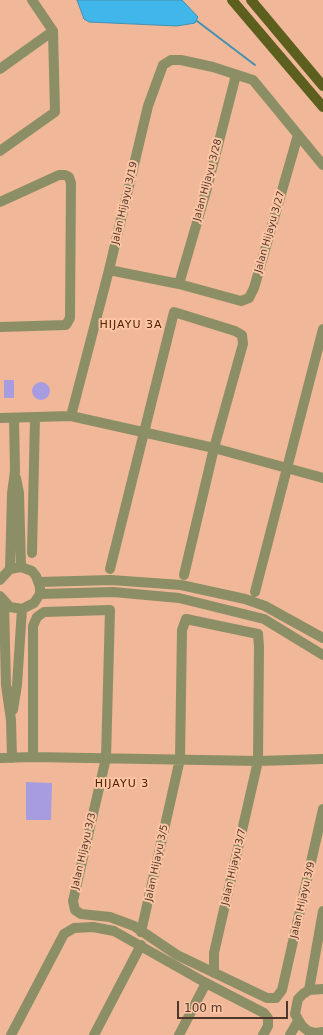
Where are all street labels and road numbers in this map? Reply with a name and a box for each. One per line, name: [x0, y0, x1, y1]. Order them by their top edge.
street label: Jalan Hijayu 3/28: [191, 138, 225, 222]
street label: Jalan Hijayu 3/19: [110, 160, 140, 246]
street label: Jalan Hijayu 3/27: [253, 190, 287, 274]
street label: Jalan Hijayu 3/3: [69, 812, 99, 890]
street label: Jalan Hijayu 3/5: [143, 823, 171, 903]
street label: Jalan Hijayu 3/7: [219, 828, 249, 906]
street label: Jalan Hijayu 3/9: [288, 861, 318, 939]

